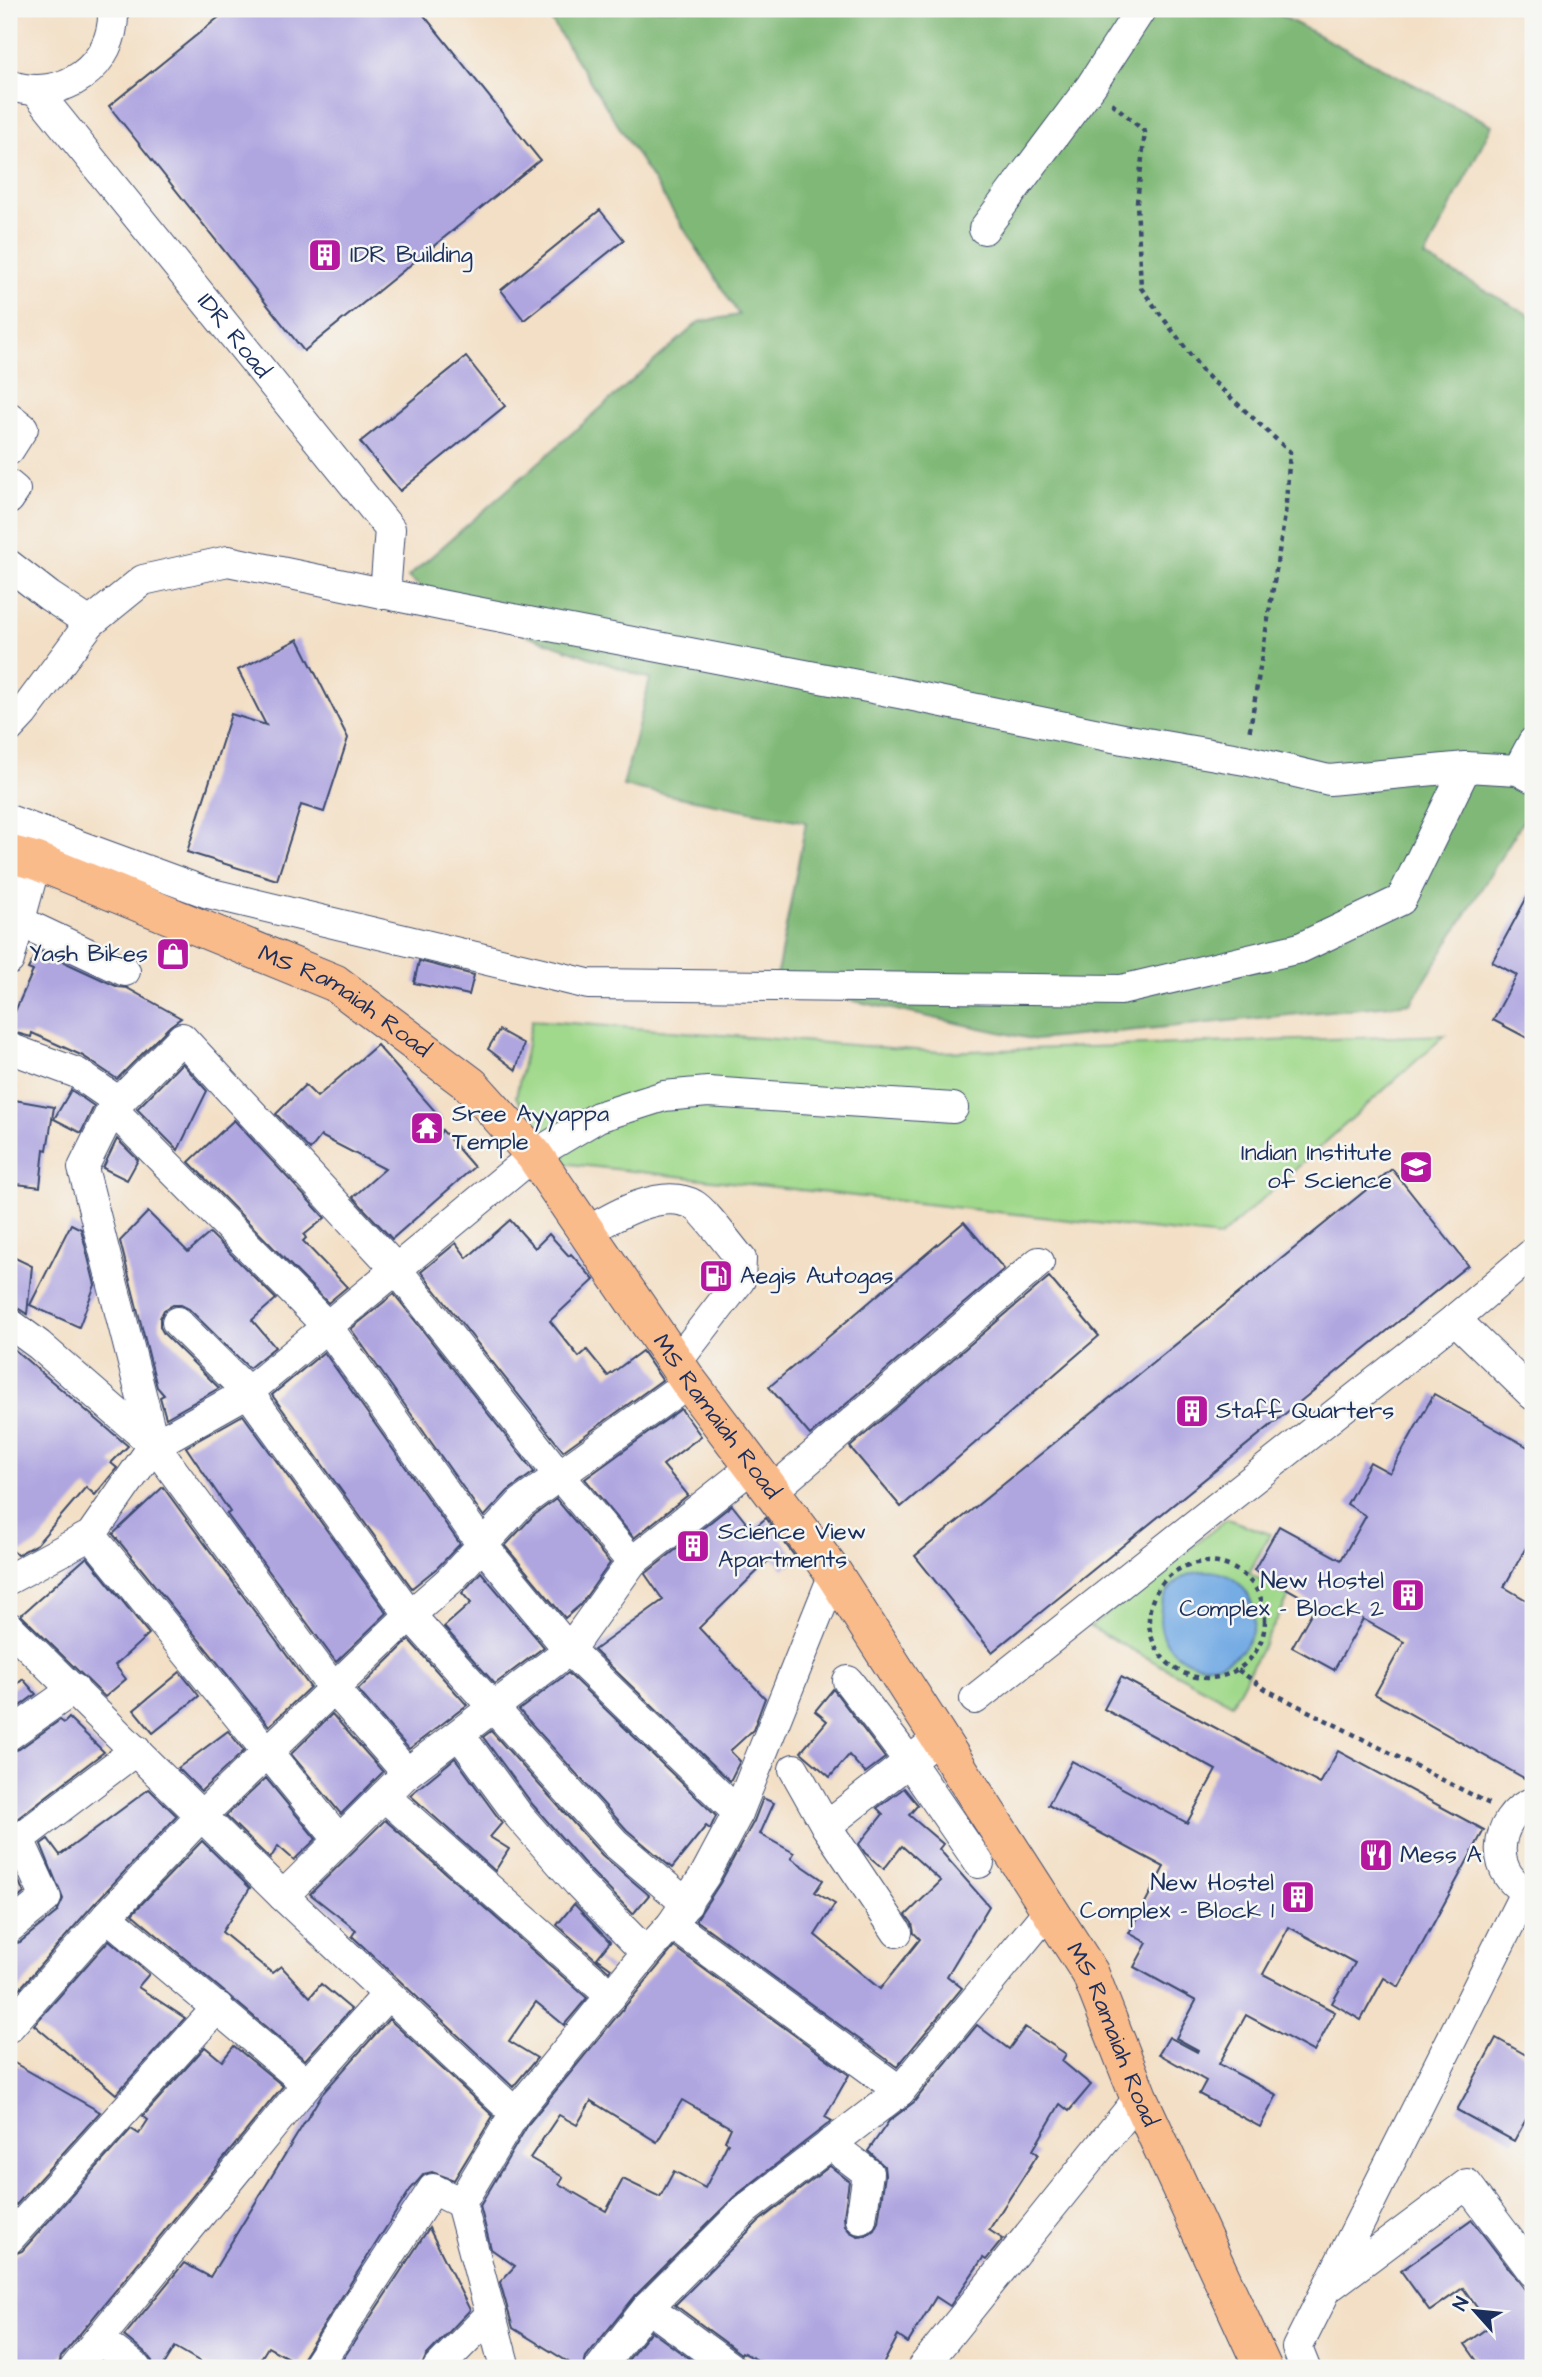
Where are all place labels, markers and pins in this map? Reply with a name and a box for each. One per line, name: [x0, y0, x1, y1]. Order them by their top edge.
building icon: IDR Building: [306, 236, 344, 274]
place label: IDR Building: [350, 238, 473, 273]
shop icon: Yash Bikes: [154, 935, 192, 973]
place label: Yash Bikes: [29, 937, 148, 971]
place label: Sree Ayyappa Temple: [452, 1097, 609, 1159]
temple icon: Sree Ayyappa Temple: [408, 1109, 446, 1147]
place label: Indian Institute of Science: [1241, 1136, 1392, 1198]
school or university icon: Indian Institute of Science: [1397, 1148, 1435, 1186]
fuel station icon: Aegis Autogas: [697, 1257, 735, 1295]
place label: Aegis Autogas: [740, 1259, 893, 1294]
building icon: Staff Quarters: [1173, 1392, 1211, 1430]
place label: Staff Quarters: [1216, 1394, 1394, 1428]
place label: Science View Apartments: [718, 1515, 866, 1577]
building icon: Science View Apartments: [674, 1527, 712, 1565]
place label: New Hostel Complex - Block 2: [1179, 1564, 1384, 1626]
building icon: New Hostel Complex - Block 2: [1389, 1576, 1427, 1614]
restaurant icon: Mess A: [1357, 1836, 1395, 1874]
place label: Mess A: [1400, 1838, 1482, 1872]
place label: New Hostel Complex - Block 1: [1080, 1866, 1274, 1928]
building icon: New Hostel Complex - Block 1: [1279, 1878, 1317, 1916]

